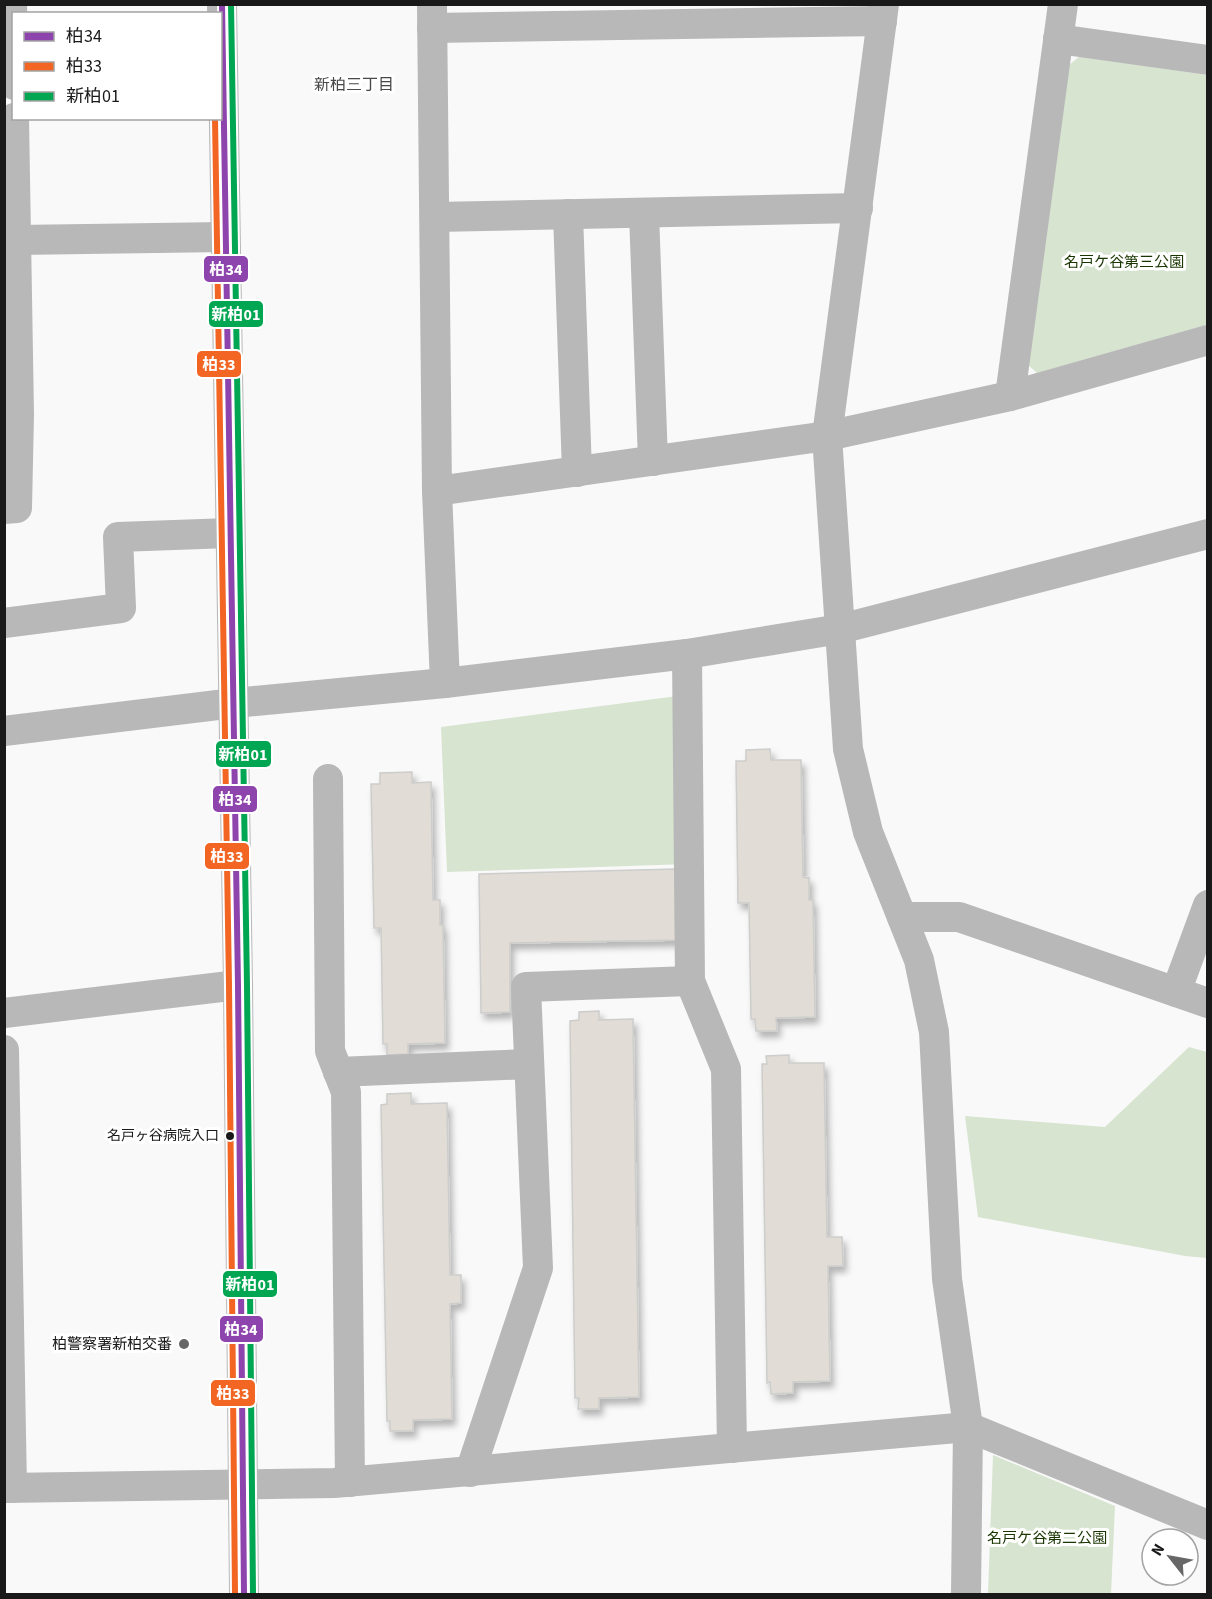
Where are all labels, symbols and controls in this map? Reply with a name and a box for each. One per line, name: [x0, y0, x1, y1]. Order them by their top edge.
legend: [12, 12, 222, 120]
text: 柏34: [66, 24, 102, 49]
text: 柏33: [66, 54, 102, 79]
district label: 新柏三丁目: [314, 74, 394, 96]
text: 新柏01: [66, 84, 120, 109]
park label: 名戸ケ谷第三公園: [1064, 252, 1184, 273]
line badge: 柏34: [203, 255, 249, 283]
text: 柏34: [210, 259, 243, 281]
line badge: 新柏01: [208, 300, 264, 328]
text: 新柏01: [212, 304, 260, 326]
line badge: 柏33: [196, 350, 242, 378]
text: 柏33: [203, 354, 235, 376]
line badge: 新柏01: [215, 740, 272, 768]
text: 新柏01: [219, 744, 267, 766]
line badge: 柏34: [212, 785, 258, 813]
text: 柏34: [219, 789, 252, 811]
line badge: 柏33: [204, 842, 250, 870]
text: 柏33: [211, 846, 243, 868]
place label: 名戸ヶ谷病院入口: [107, 1126, 219, 1146]
marker: 名戸ヶ谷病院入口: [224, 1130, 236, 1142]
line badge: 新柏01: [222, 1270, 278, 1298]
text: 新柏01: [226, 1274, 274, 1296]
line badge: 柏34: [219, 1315, 264, 1343]
text: 柏34: [225, 1319, 258, 1341]
place label: 柏警察署新柏交番: [52, 1334, 172, 1355]
marker: 柏警察署新柏交番: [177, 1337, 191, 1351]
line badge: 柏33: [210, 1379, 256, 1407]
text: 柏33: [217, 1383, 249, 1405]
north arrow: [1140, 1527, 1200, 1587]
park label: 名戸ケ谷第二公園: [987, 1528, 1107, 1549]
text: N: [1146, 1540, 1170, 1560]

